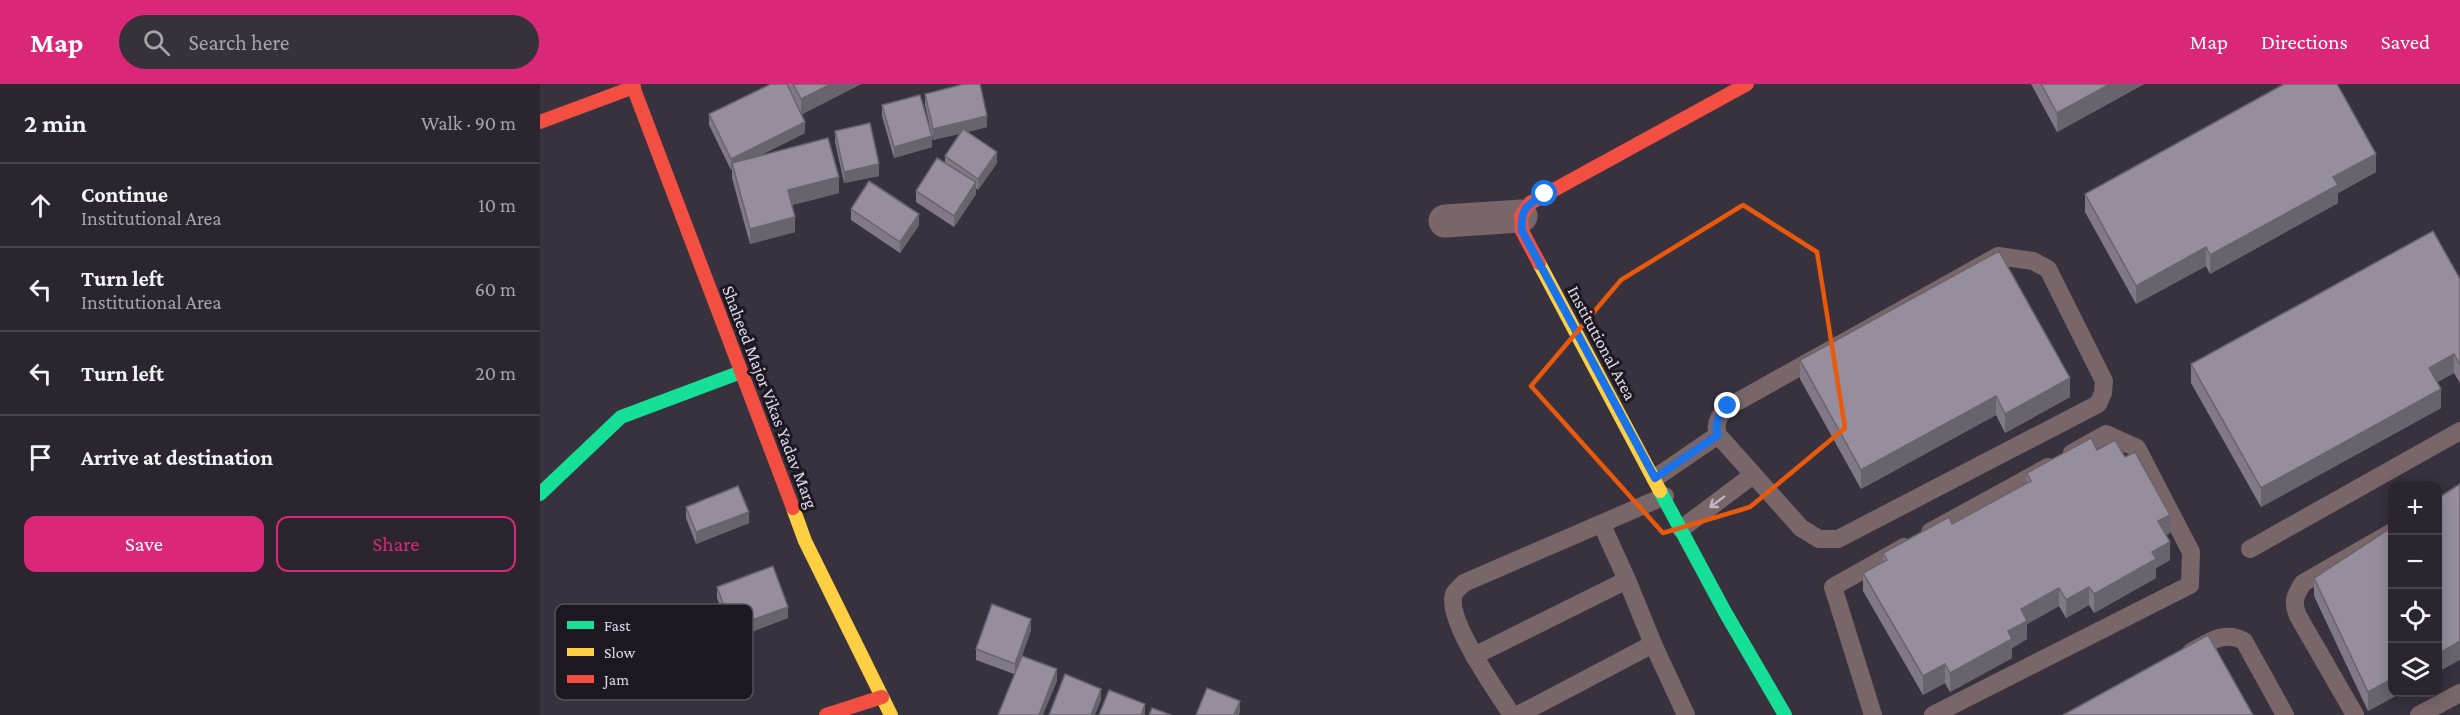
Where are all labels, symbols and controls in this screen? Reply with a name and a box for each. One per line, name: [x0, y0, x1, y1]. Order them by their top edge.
search box: [119, 15, 539, 69]
icon: search: [140, 26, 173, 59]
text: Map: [30, 27, 83, 58]
text: Search here: [188, 30, 289, 55]
text: Map: [2190, 30, 2228, 54]
text: Directions: [2261, 30, 2348, 54]
text: Saved: [2381, 30, 2430, 54]
text: 2 min: [24, 109, 87, 138]
text: Walk · 90 m: [421, 112, 516, 134]
route start: [1531, 180, 1557, 206]
text: Continue: [81, 182, 168, 207]
icon: ahead: [24, 189, 57, 222]
text: 10 m: [478, 194, 516, 216]
text: Institutional Area: [81, 207, 222, 229]
text: Turn left: [81, 266, 164, 291]
icon: left: [24, 273, 57, 306]
text: 60 m: [475, 278, 516, 300]
street label: Institutional Area: [1563, 282, 1641, 404]
street label: Shaheed Major Vikas Yadav Marg: [717, 283, 822, 512]
text: Institutional Area: [81, 291, 222, 313]
icon: left: [24, 357, 57, 390]
text: Turn left: [81, 361, 164, 386]
text: 20 m: [475, 362, 516, 384]
route end: [1714, 392, 1740, 418]
icon: arrive: [24, 441, 57, 474]
text: Arrive at destination: [81, 445, 273, 470]
map controls: [2388, 481, 2442, 697]
button: +: [2388, 481, 2442, 535]
one-way arrow: [1710, 495, 1726, 508]
button: Save: [24, 516, 264, 572]
button: Share: [276, 516, 516, 572]
button: −: [2388, 535, 2442, 589]
button: locate: [2388, 589, 2442, 643]
legend: [555, 604, 753, 700]
text: Fast: [604, 617, 631, 634]
button: layers: [2388, 643, 2442, 697]
text: Slow: [604, 644, 636, 661]
text: Jam: [602, 671, 629, 689]

